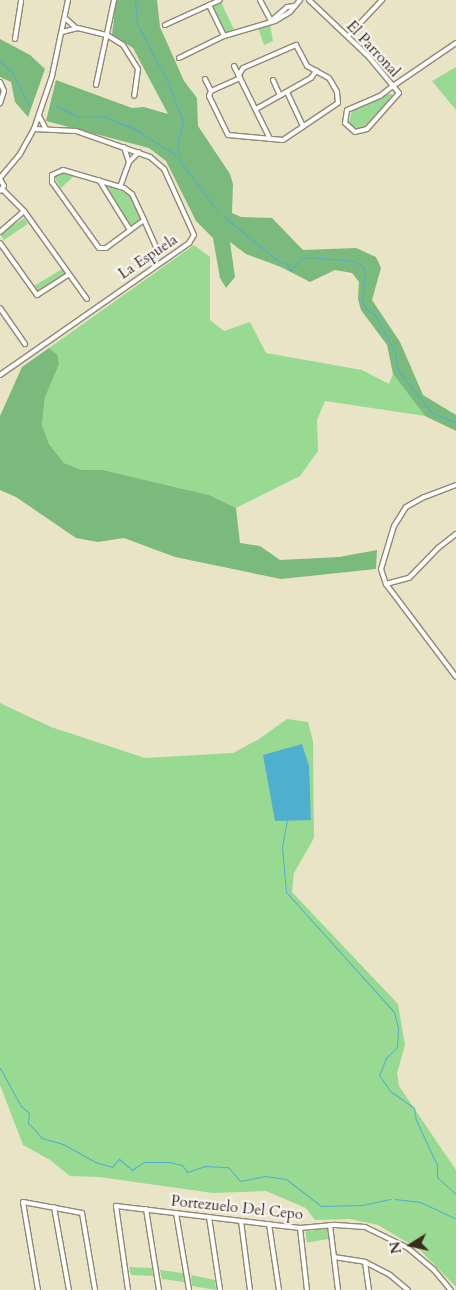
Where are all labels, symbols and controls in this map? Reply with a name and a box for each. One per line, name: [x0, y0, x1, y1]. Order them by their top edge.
street label: El Parronal: [342, 17, 404, 81]
street label: La Espuela: [115, 231, 181, 283]
street label: Portezuelo Del Cepo: [170, 1192, 304, 1224]
north arrow: [386, 1220, 436, 1270]
text: N: [385, 1240, 406, 1255]

